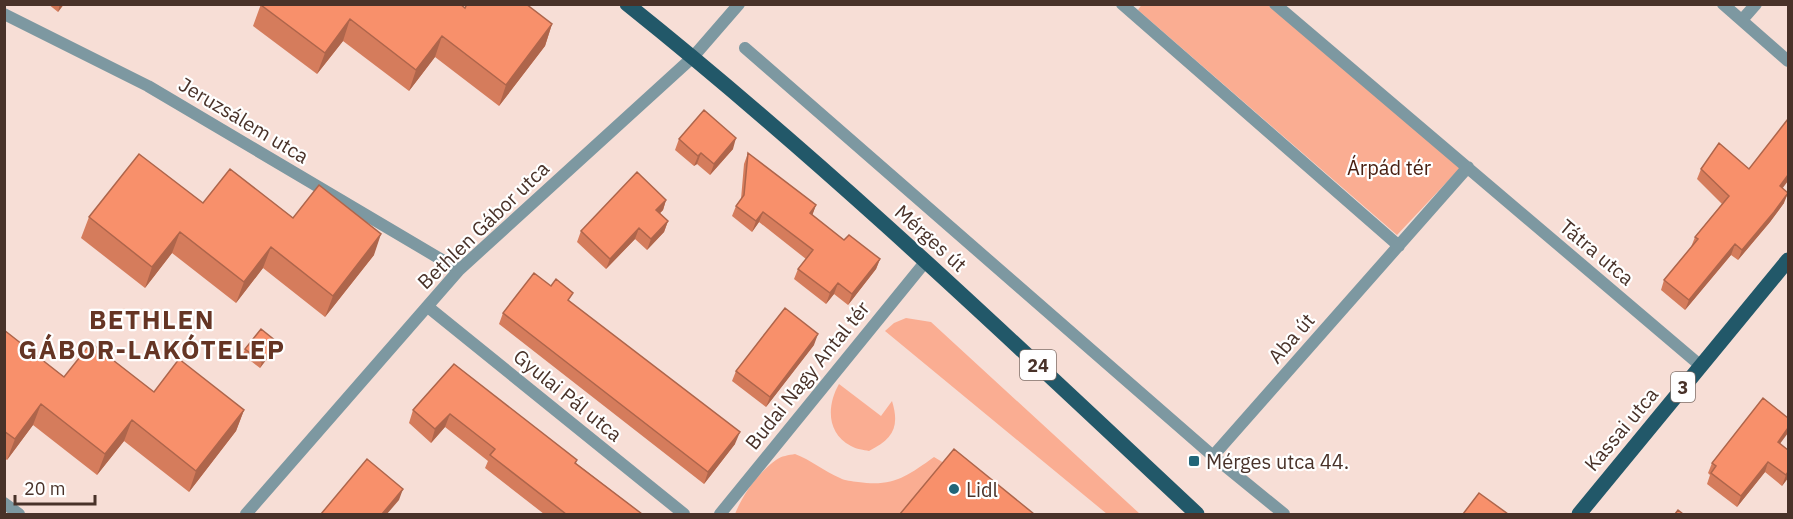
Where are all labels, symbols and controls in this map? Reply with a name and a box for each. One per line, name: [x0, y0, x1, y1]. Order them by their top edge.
street label: Jeruzsálem utca: [174, 71, 314, 170]
park label: Árpád tér: [1347, 154, 1431, 181]
street label: Bethlen Gábor utca: [411, 155, 555, 295]
street label: Mérges út: [889, 198, 973, 278]
street label: Tátra utca: [1554, 213, 1640, 291]
street label: Budai Nagy Antal tér: [739, 295, 875, 455]
district label: BETHLEN GÁBOR-LAKÓTELEP: [18, 302, 286, 366]
street label: Aba út: [1262, 307, 1320, 369]
street label: Gyulai Pál utca: [508, 343, 628, 448]
road number: 24: [1020, 350, 1056, 380]
road number: 3: [1671, 372, 1695, 402]
street label: Kassai utca: [1578, 381, 1664, 477]
place label: Mérges utca 44.: [1206, 448, 1349, 475]
marker: Mérges utca 44.: [1187, 454, 1201, 468]
scale bar: [15, 468, 94, 506]
place label: Lidl: [966, 476, 998, 503]
text: 20 m: [24, 477, 66, 500]
marker: Lidl: [947, 482, 961, 496]

